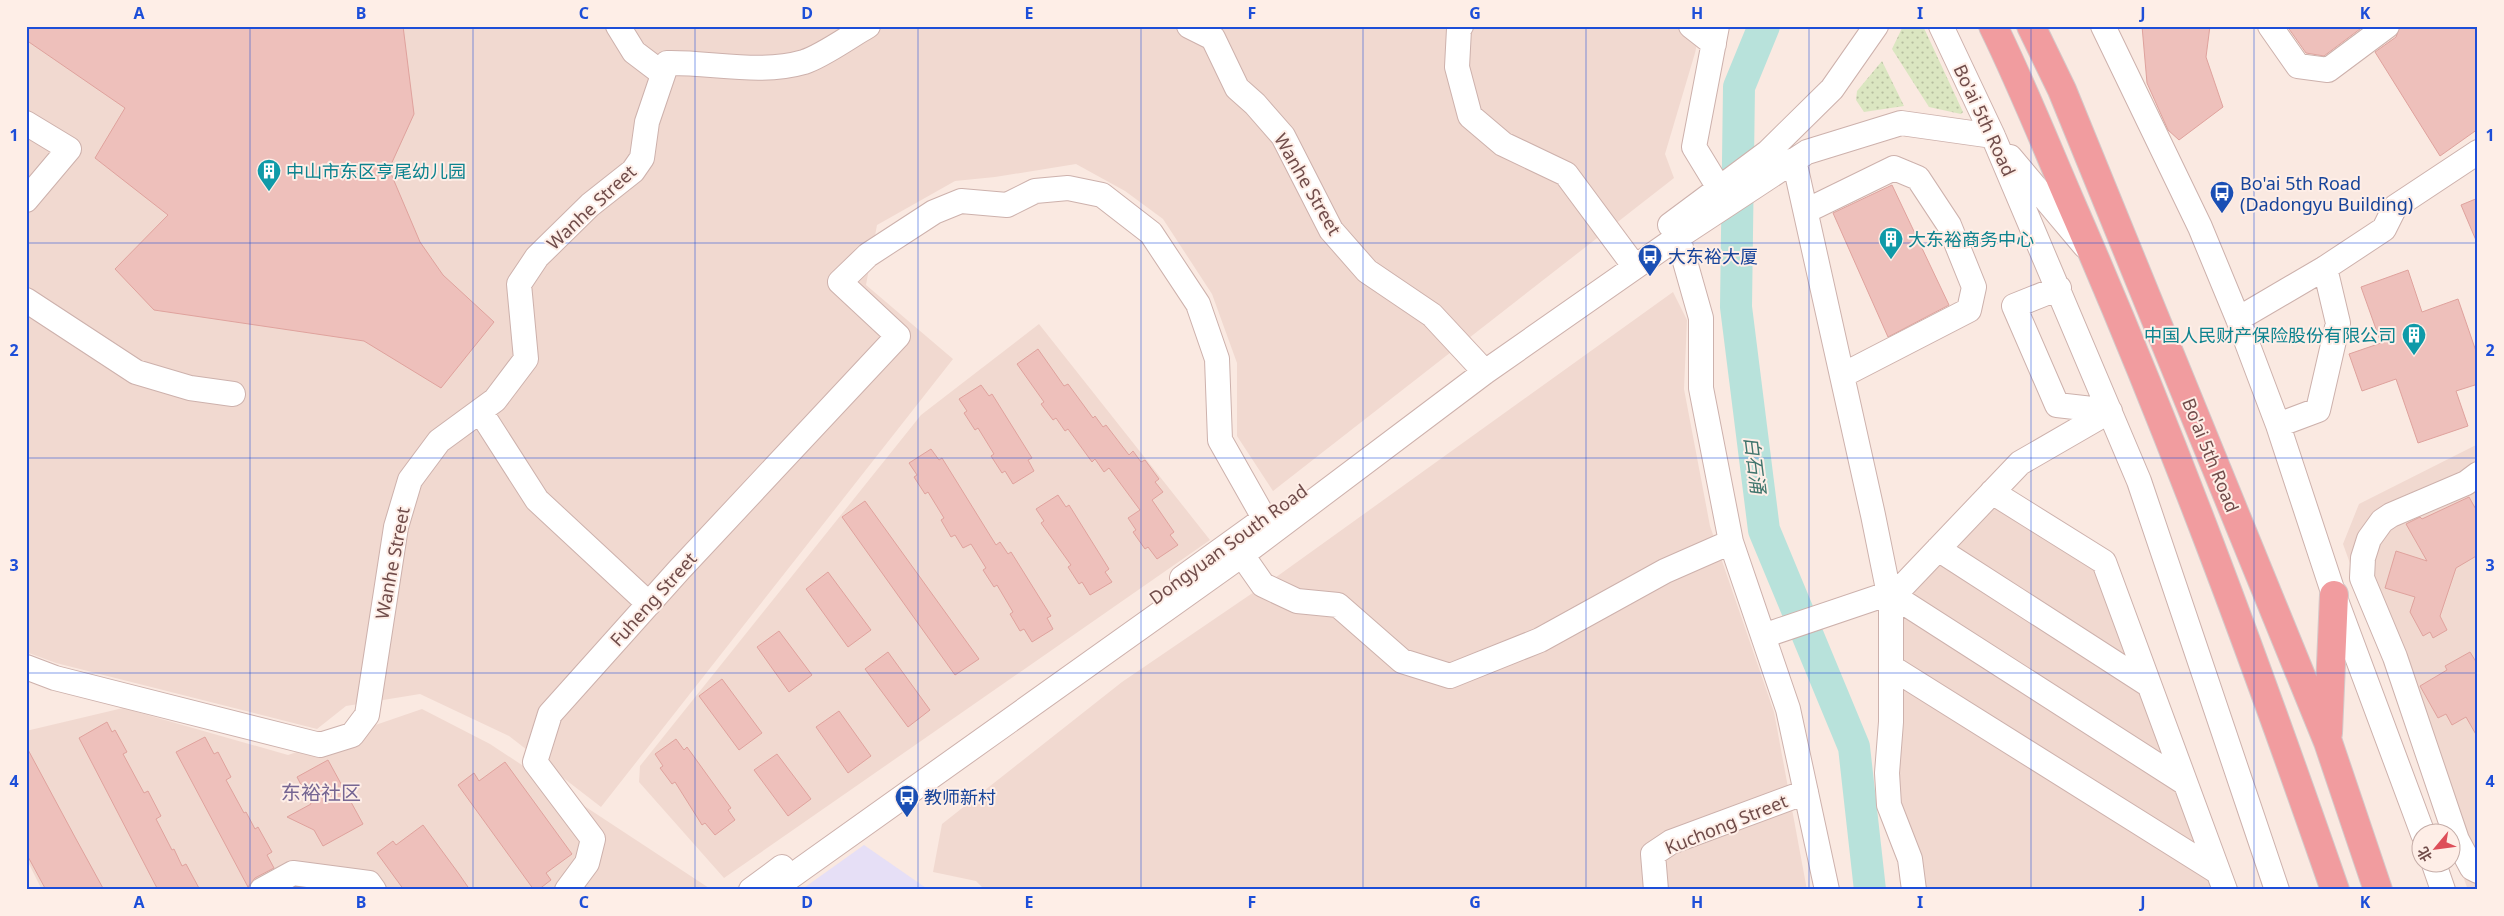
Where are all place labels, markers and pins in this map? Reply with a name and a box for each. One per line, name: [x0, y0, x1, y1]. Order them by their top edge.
building icon: 中山市东区亨尾幼儿园: [256, 158, 282, 192]
place label: 中山市东区亨尾幼儿园: [286, 159, 466, 183]
place label: Bo'ai 5th Road (Dadongyu Building): [2240, 171, 2413, 216]
bus stop icon: Bo'ai 5th Road (Dadongyu Building): [2209, 180, 2235, 214]
building icon: 大东裕商务中心: [1878, 226, 1904, 260]
place label: 大东裕商务中心: [1908, 227, 2034, 251]
bus stop icon: 大东裕大厦: [1637, 243, 1663, 277]
place label: 大东裕大厦: [1668, 244, 1758, 268]
building icon: 中国人民财产保险股份有限公司: [2401, 322, 2427, 356]
place label: 中国人民财产保险股份有限公司: [2144, 323, 2396, 347]
bus stop icon: 教师新村: [894, 784, 920, 818]
place label: 教师新村: [924, 785, 996, 809]

